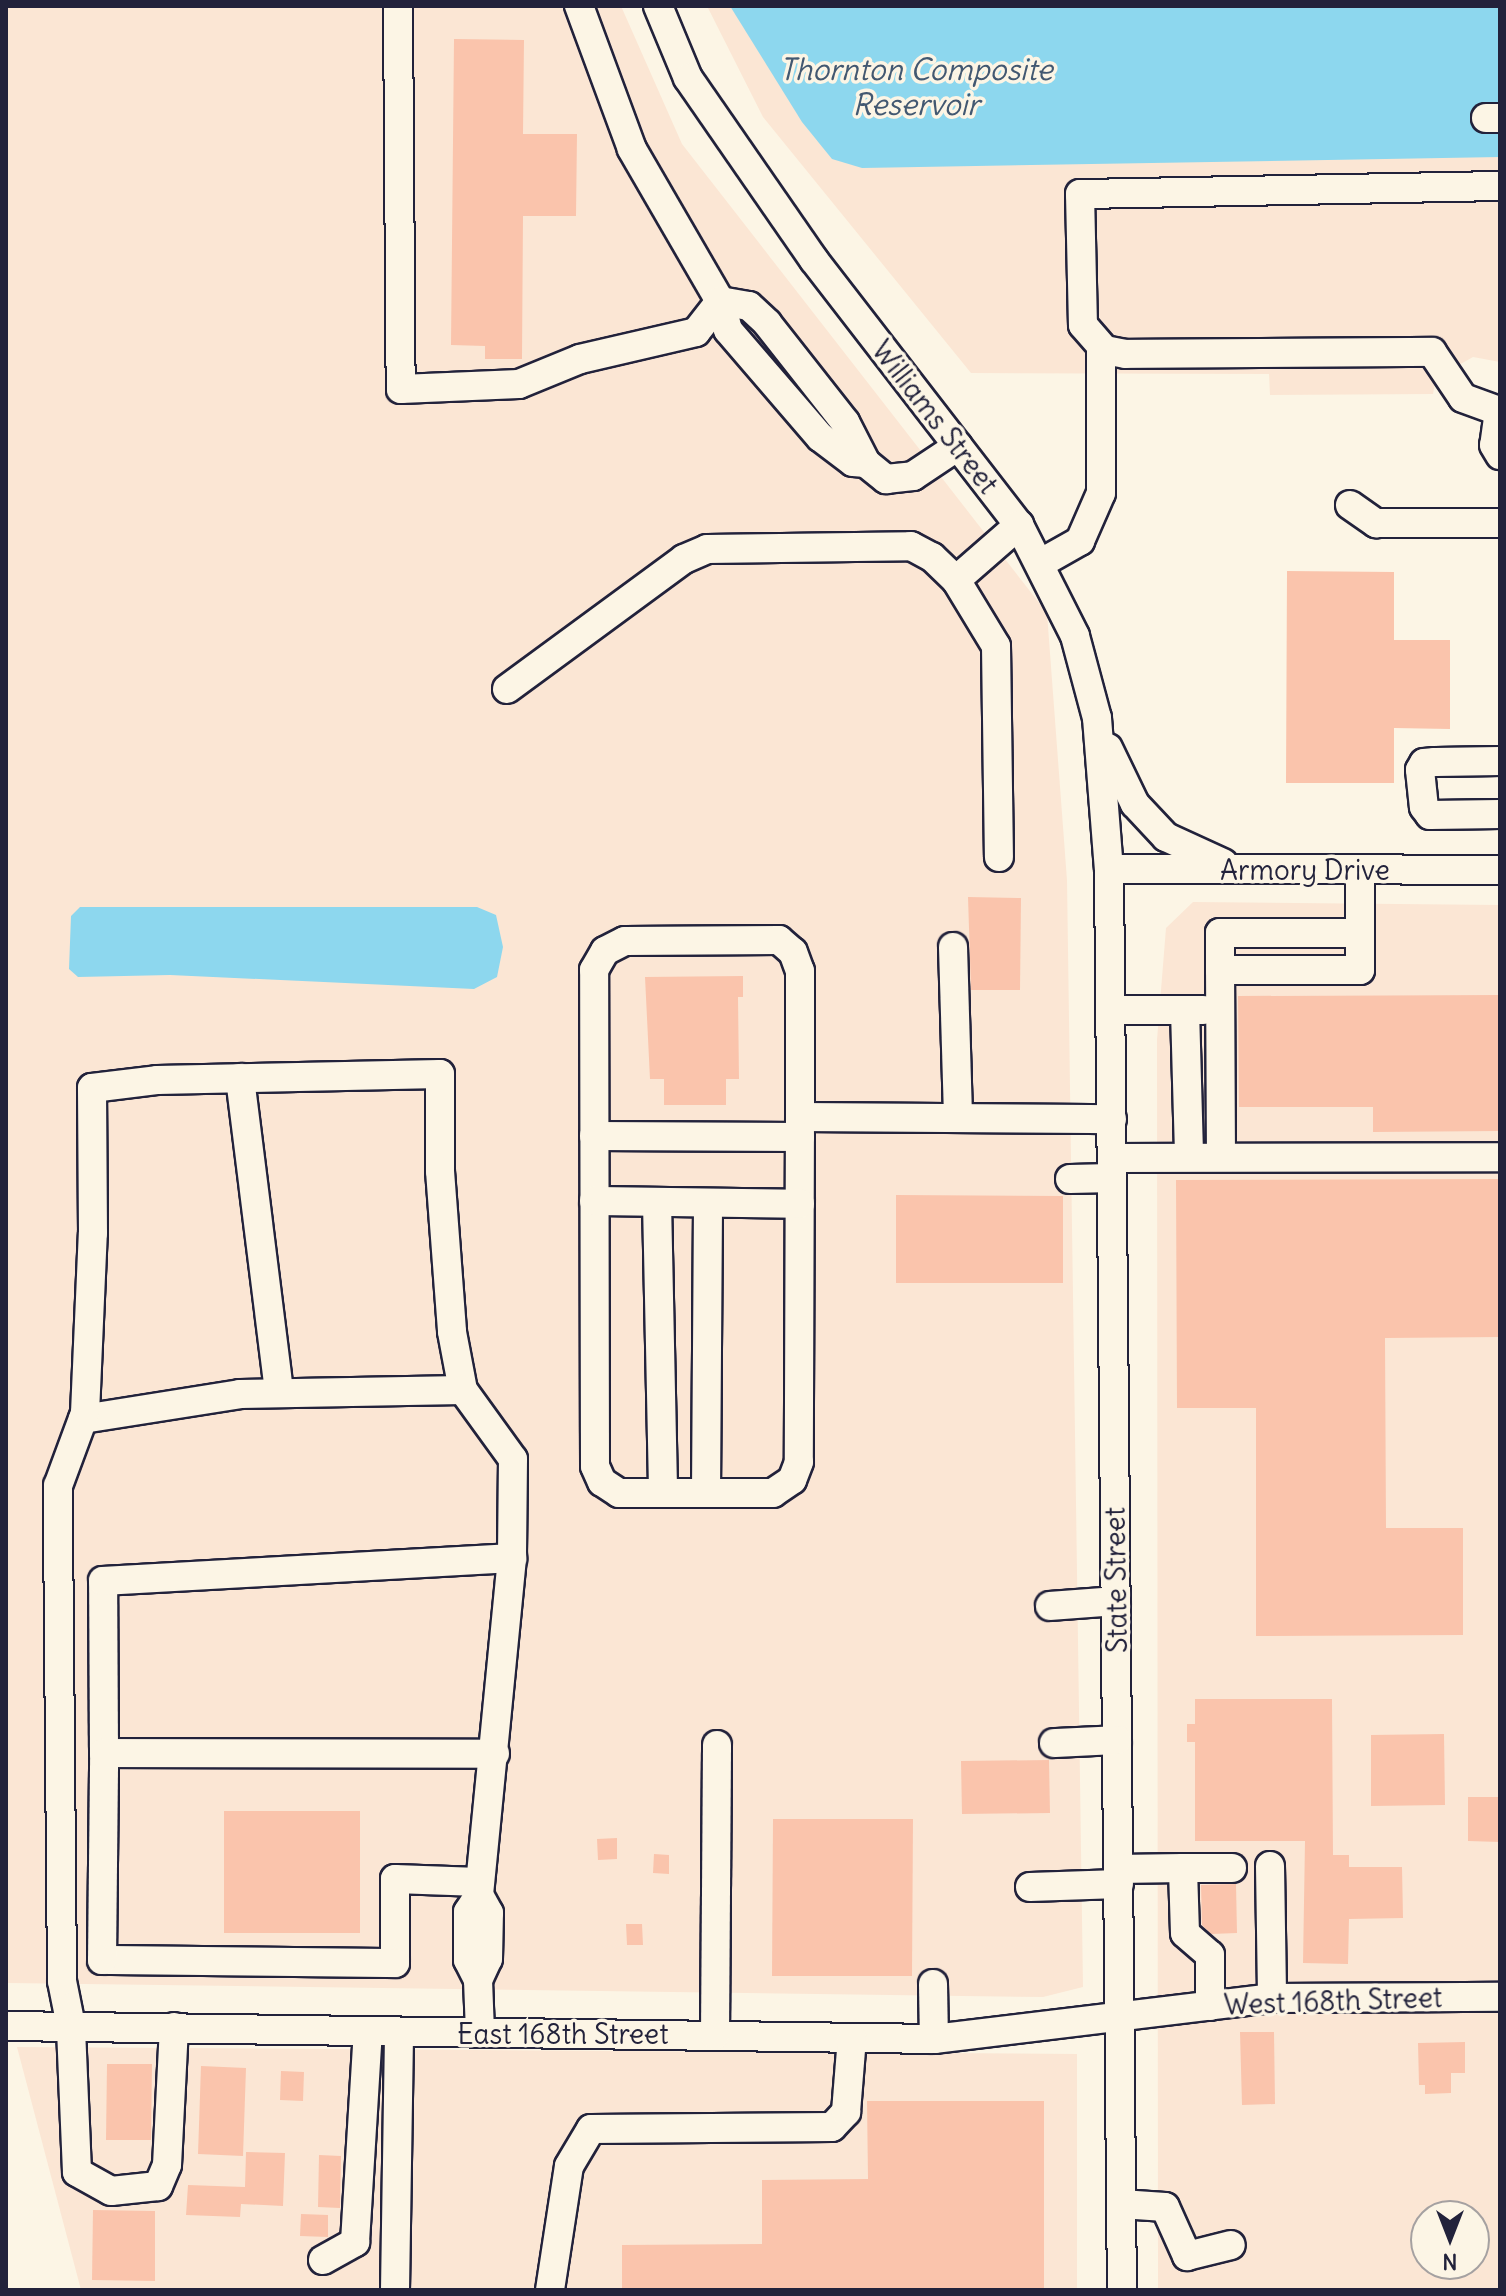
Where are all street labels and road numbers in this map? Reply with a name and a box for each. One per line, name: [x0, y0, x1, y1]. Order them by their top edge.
street label: Williams Street: [865, 334, 1005, 500]
street label: Armory Drive: [1220, 853, 1390, 887]
street label: State Street: [1098, 1507, 1134, 1653]
street label: West 168th Street: [1223, 1980, 1443, 2022]
street label: East 168th Street: [457, 2017, 669, 2051]

